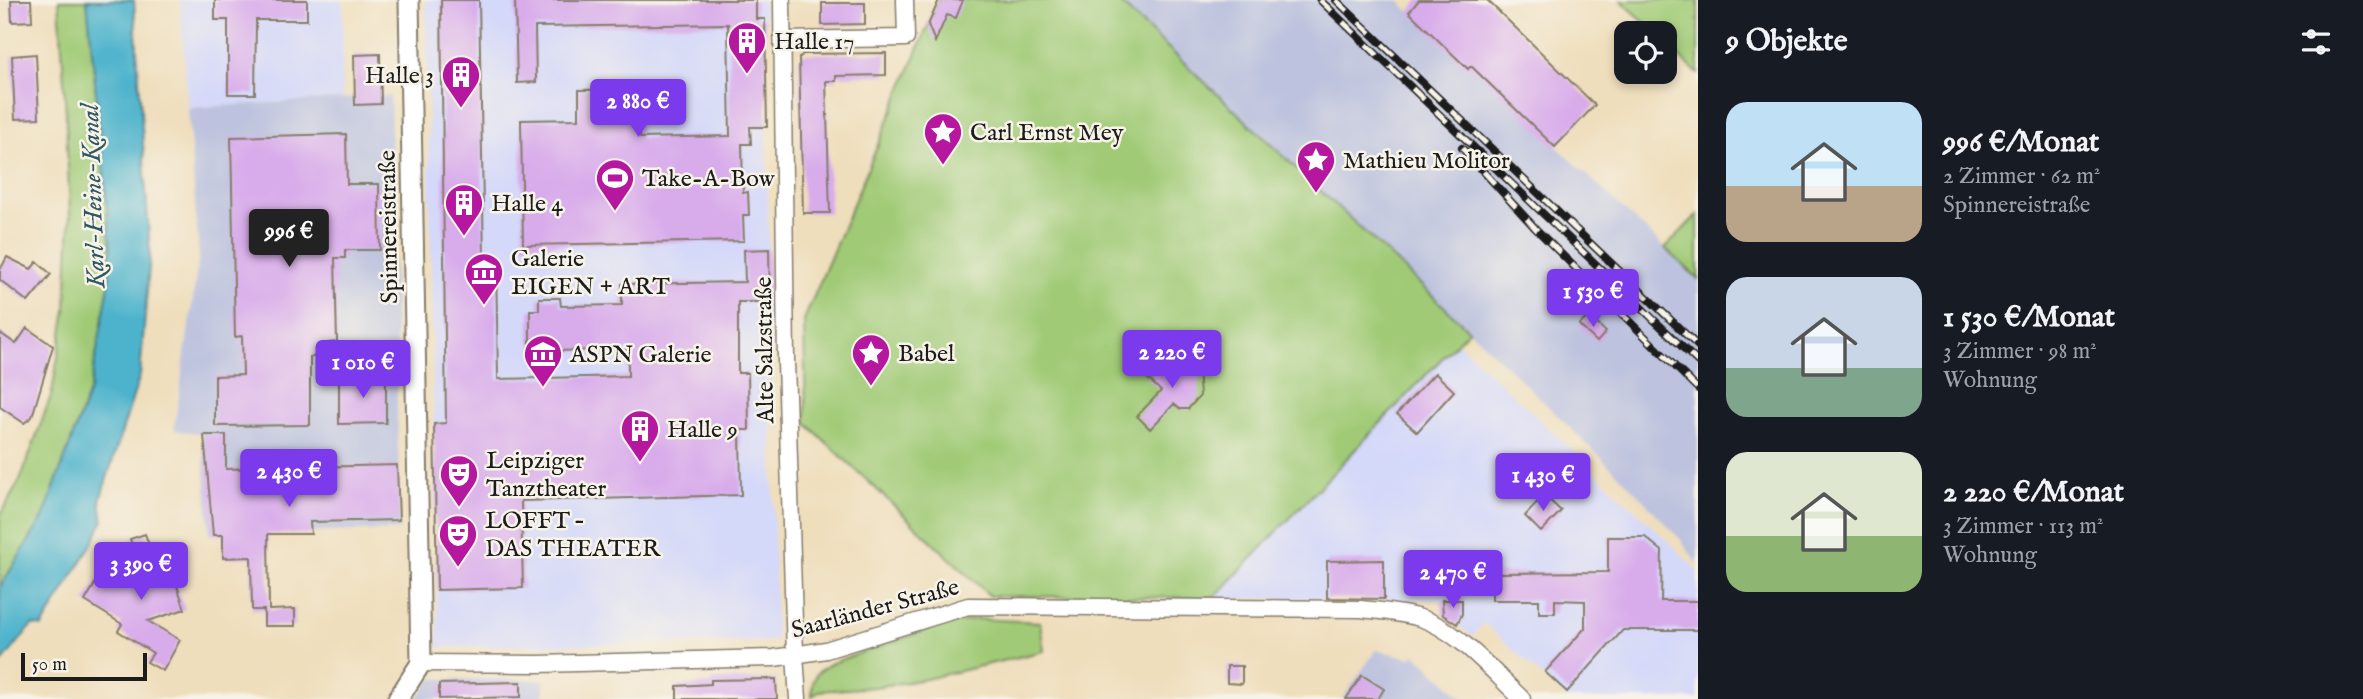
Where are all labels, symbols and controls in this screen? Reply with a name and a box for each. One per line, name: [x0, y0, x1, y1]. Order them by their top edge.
building icon: Halle 17: [726, 20, 768, 75]
map controls: [1614, 21, 1677, 84]
button: locate: [1614, 21, 1677, 84]
text: 9 Objekte: [1726, 23, 1847, 61]
icon: filters: [2297, 23, 2335, 61]
place label: Halle 17: [774, 27, 854, 58]
building icon: Halle 3: [440, 54, 482, 109]
place label: Halle 3: [365, 61, 434, 92]
pin: 2 880 €: [573, 80, 703, 139]
text: 2 880 €: [606, 87, 670, 116]
water label: Karl-Heine-Kanal: [74, 101, 113, 290]
place icon: Carl Ernst Mey: [922, 111, 964, 166]
place label: Carl Ernst Mey: [970, 118, 1124, 149]
text: 996 €/Monat: [1943, 124, 2099, 162]
icon: home: [1782, 130, 1866, 214]
place icon: Mathieu Molitor: [1295, 139, 1337, 194]
place label: Mathieu Molitor: [1343, 146, 1510, 177]
street label: Spinnereistraße: [373, 150, 406, 304]
sports icon: Take-A-Bow: [594, 157, 636, 212]
text: 2 Zimmer · 62 m²: [1943, 162, 2100, 191]
place label: Take-A-Bow: [642, 164, 776, 195]
building icon: Halle 4: [443, 182, 485, 237]
place label: Halle 4: [491, 189, 563, 220]
text: Spinnereistraße: [1943, 191, 2090, 220]
pin: 996 €: [240, 210, 338, 269]
text: 996 €: [265, 217, 313, 246]
place label: Galerie EIGEN + ART: [511, 244, 670, 303]
museum icon: Galerie EIGEN + ART: [463, 251, 505, 306]
pin: 1 530 €: [1528, 270, 1658, 329]
street label: Alte Salzstraße: [749, 276, 782, 425]
text: 1 530 €: [1563, 277, 1623, 306]
text: 1 530 €/Monat: [1943, 299, 2115, 337]
icon: home: [1782, 305, 1866, 389]
pin: 2 220 €: [1107, 330, 1237, 390]
place icon: Babel: [850, 332, 892, 387]
museum icon: ASPN Galerie: [522, 333, 564, 388]
text: 3 Zimmer · 98 m²: [1943, 337, 2097, 366]
text: 2 220 €: [1138, 338, 1206, 367]
place label: Babel: [898, 339, 955, 370]
pin: 1 010 €: [298, 340, 428, 400]
place label: ASPN Galerie: [569, 340, 711, 371]
text: 1 010 €: [332, 348, 395, 377]
text: Wohnung: [1943, 366, 2037, 395]
building icon: Halle 9: [619, 408, 661, 463]
place label: Halle 9: [667, 415, 738, 446]
place label: Leipziger Tanztheater: [486, 446, 607, 505]
pin: 2 430 €: [224, 449, 354, 509]
theatre icon: Leipziger Tanztheater: [438, 453, 480, 508]
pin: 1 430 €: [1478, 454, 1608, 513]
text: 2 430 €: [256, 457, 322, 486]
text: 1 430 €: [1511, 461, 1575, 490]
text: 2 220 €/Monat: [1943, 474, 2124, 512]
icon: home: [1782, 480, 1866, 564]
place label: LOFFT – DAS THEATER: [485, 506, 661, 565]
text: 3 Zimmer · 113 m²: [1943, 512, 2103, 541]
theatre icon: LOFFT – DAS THEATER: [437, 513, 479, 568]
text: Wohnung: [1943, 541, 2037, 570]
pin: 3 390 €: [76, 542, 206, 602]
text: 3 390 €: [110, 550, 172, 579]
pin: 2 470 €: [1388, 550, 1518, 610]
text: 2 470 €: [1420, 558, 1486, 587]
street label: Saarländer Straße: [788, 572, 963, 647]
scale bar: [21, 650, 147, 682]
text: 50 m: [32, 653, 67, 677]

